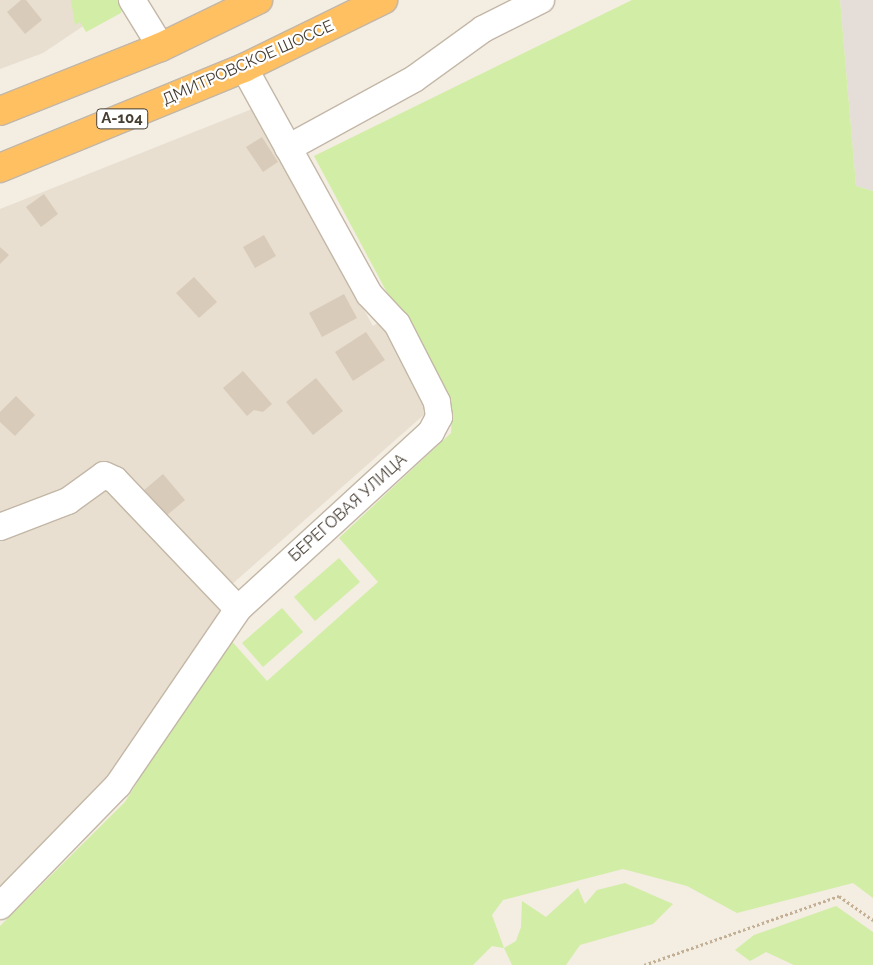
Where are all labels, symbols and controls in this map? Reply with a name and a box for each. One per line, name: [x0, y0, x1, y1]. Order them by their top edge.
street label: ДМИТРОВСКОЕ ШОССЕ: [159, 16, 337, 110]
road number: А-104: [96, 106, 148, 132]
street label: БЕРЕГОВАЯ УЛИЦА: [285, 450, 411, 566]

